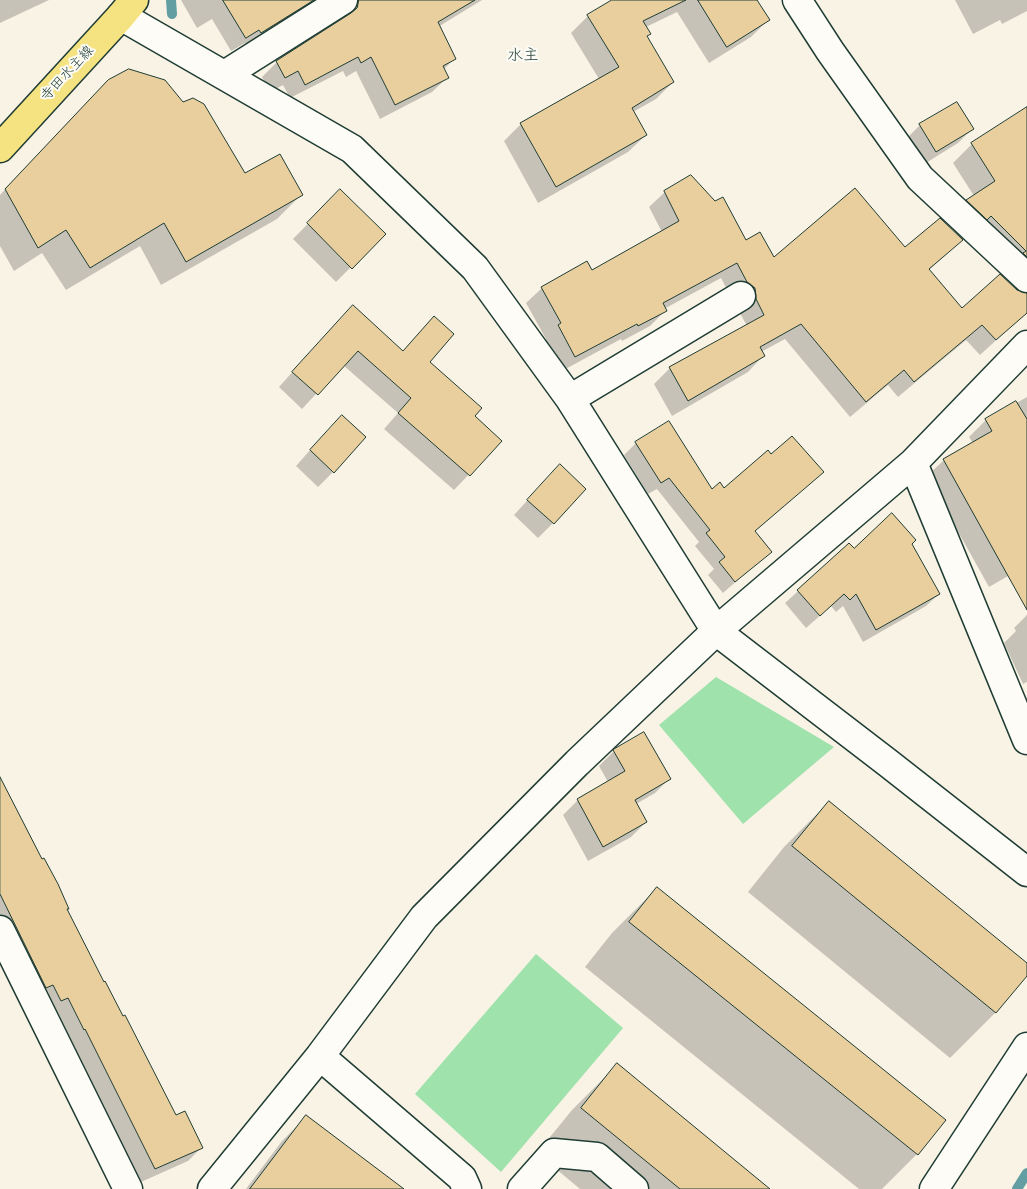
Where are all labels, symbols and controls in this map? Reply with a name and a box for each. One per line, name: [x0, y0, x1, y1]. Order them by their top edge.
street label: 寺田水主線: [38, 43, 98, 105]
district label: 水主: [507, 47, 539, 67]

